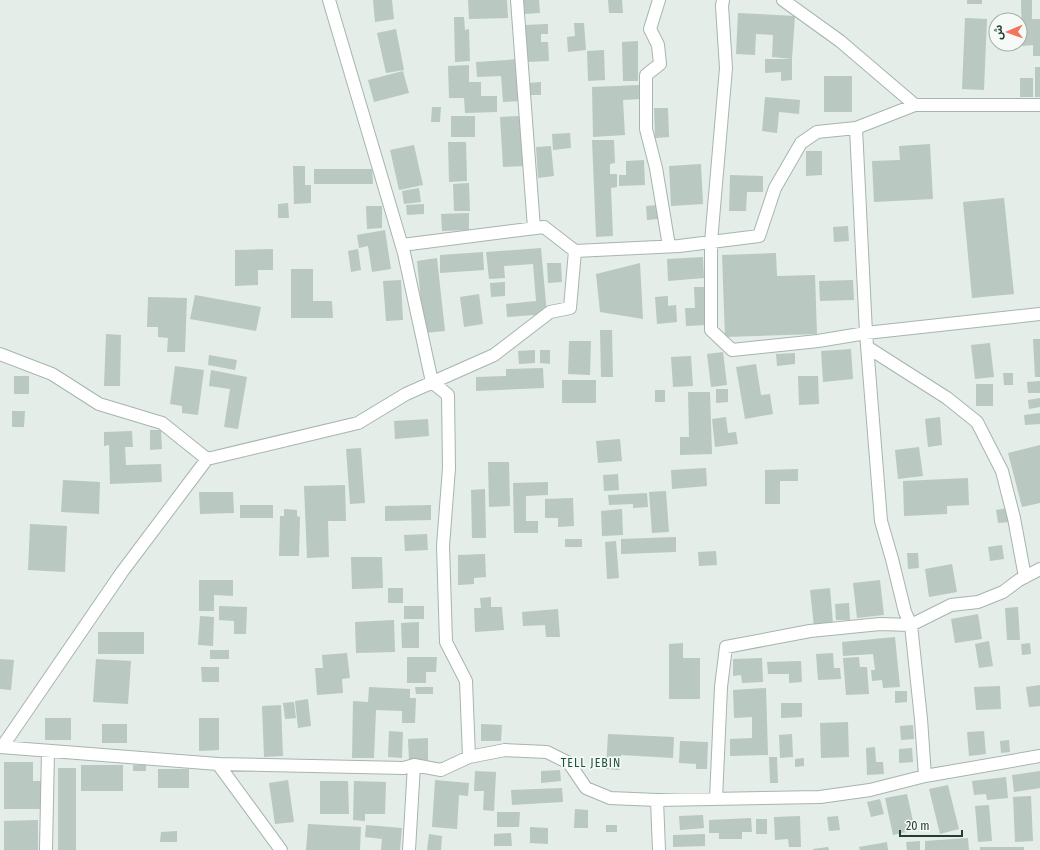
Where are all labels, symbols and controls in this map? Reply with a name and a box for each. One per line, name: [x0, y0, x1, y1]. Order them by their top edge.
north arrow: [988, 12, 1028, 52]
text: ش: [992, 25, 1005, 40]
district label: TELL JEBIN: [561, 756, 621, 770]
scale bar: [900, 812, 962, 838]
text: 20 m: [906, 819, 930, 833]

